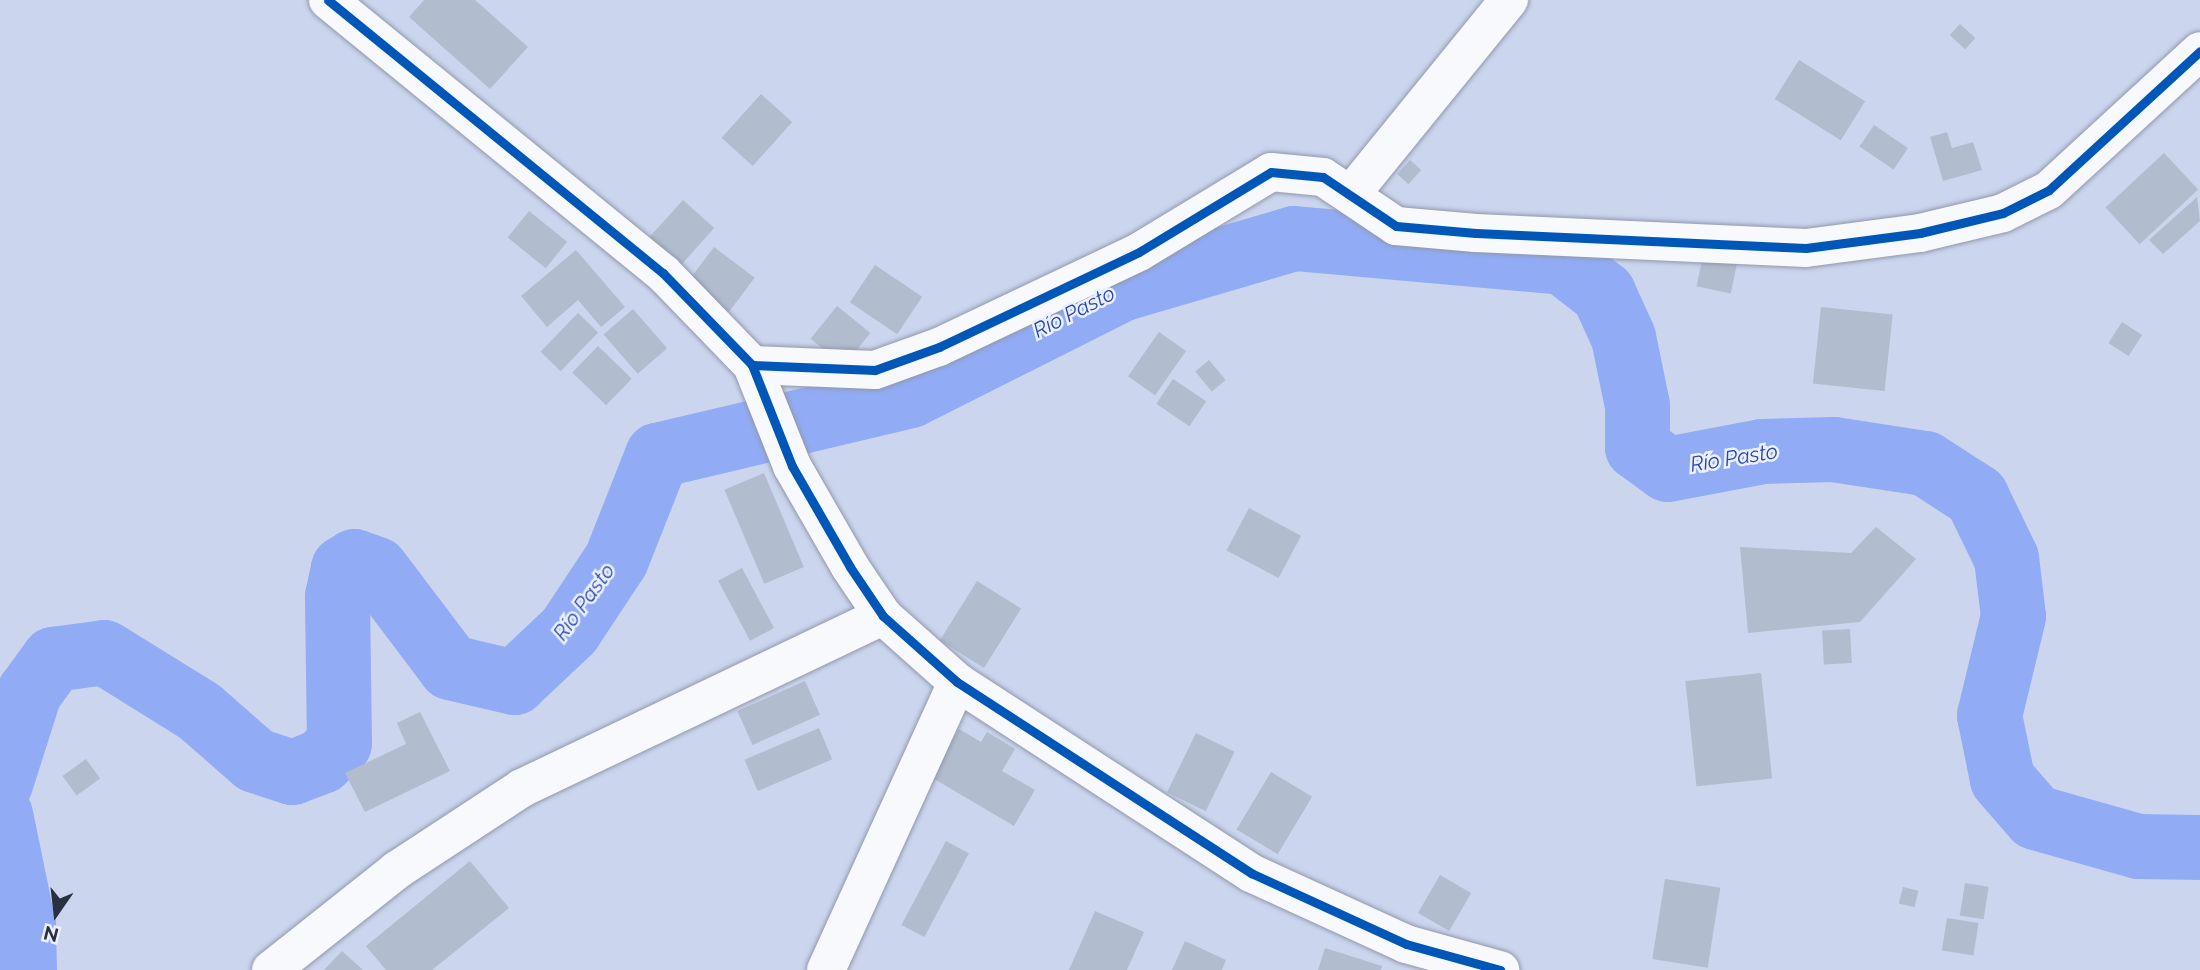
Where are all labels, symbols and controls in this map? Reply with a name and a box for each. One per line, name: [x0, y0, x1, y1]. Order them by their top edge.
water label: Río Pasto: [1029, 281, 1119, 343]
water label: Río Pasto: [1688, 439, 1780, 477]
water label: Río Pasto: [548, 559, 620, 645]
north arrow: [21, 879, 91, 949]
text: N: [41, 922, 61, 947]

